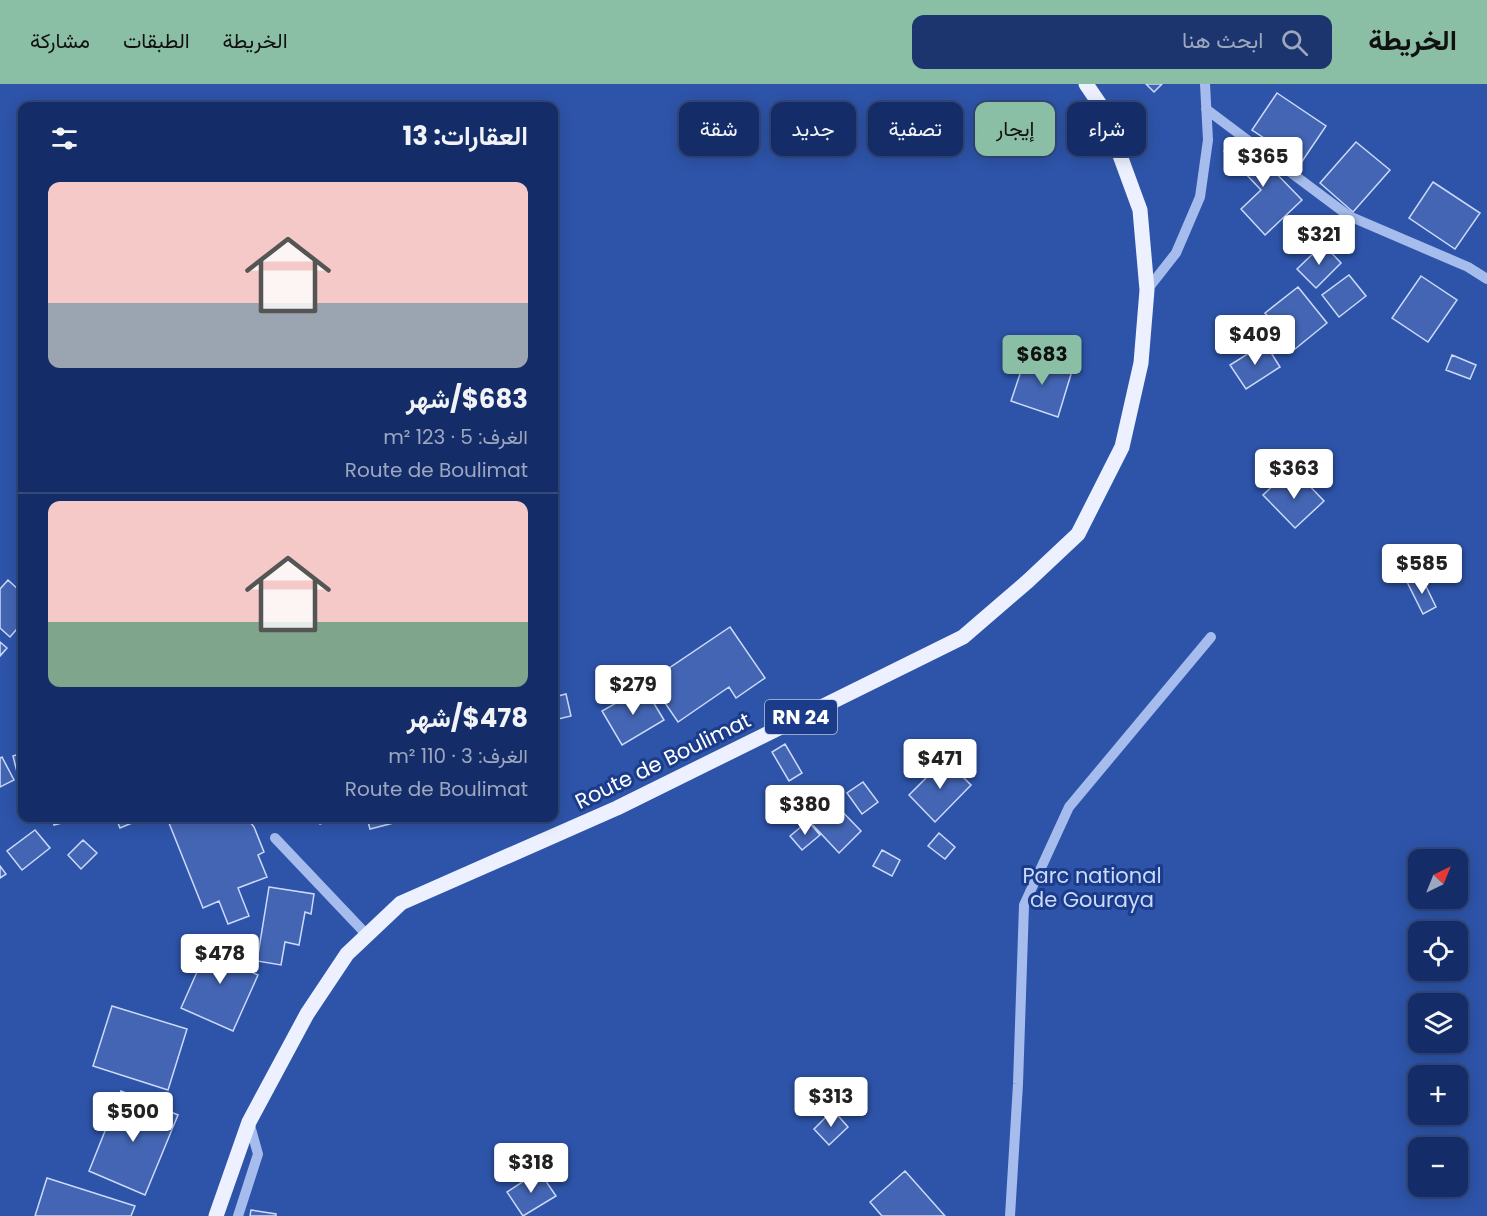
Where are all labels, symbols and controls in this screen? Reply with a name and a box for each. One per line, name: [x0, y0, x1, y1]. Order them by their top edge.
search box: [912, 15, 1332, 69]
text: الخريطة: [1368, 21, 1457, 60]
text: ابحث هنا: [1182, 25, 1263, 56]
text: مشاركة: [30, 26, 90, 55]
text: الطبقات: [123, 26, 190, 55]
text: الخريطة: [223, 26, 288, 55]
icon: search: [1278, 26, 1311, 59]
chip: شقة: [679, 102, 759, 156]
chip: جديد: [771, 102, 856, 156]
chip: تصفية: [868, 102, 963, 156]
chip: إيجار: [975, 102, 1055, 156]
chip: شراء: [1067, 102, 1146, 156]
text: العقارات: 13: [402, 118, 528, 154]
icon: filters: [48, 122, 81, 155]
pin: $365: [1227, 137, 1299, 188]
text: $365: [1238, 142, 1289, 170]
pin: $321: [1283, 215, 1355, 266]
text: $321: [1297, 220, 1341, 248]
icon: home: [234, 221, 342, 329]
pin: $409: [1219, 315, 1291, 366]
text: $409: [1229, 320, 1281, 348]
pin: $683: [1006, 335, 1078, 386]
text: $683: [1017, 340, 1067, 368]
text: $683/شهر: [406, 381, 528, 417]
text: الغرف: 5 · 123 m²: [383, 423, 528, 451]
pin: $363: [1258, 449, 1330, 500]
text: $363: [1269, 454, 1319, 482]
text: Route de Boulimat: [345, 456, 528, 484]
icon: home: [234, 540, 342, 648]
pin: $585: [1386, 544, 1458, 595]
text: $585: [1396, 549, 1448, 577]
pin: $279: [597, 665, 669, 716]
text: $279: [609, 670, 657, 698]
text: $478/شهر: [407, 700, 528, 736]
road number: RN 24: [765, 700, 837, 734]
street label: Route de Boulimat: [570, 705, 756, 816]
pin: $471: [904, 739, 976, 790]
text: الغرف: 3 · 110 m²: [388, 742, 528, 770]
text: $471: [918, 744, 962, 772]
text: Route de Boulimat: [345, 775, 528, 803]
pin: $380: [769, 785, 841, 836]
text: $380: [779, 790, 831, 818]
north arrow: [1408, 849, 1468, 909]
map controls: [1408, 849, 1468, 1197]
park label: Parc national de Gouraya: [1022, 861, 1162, 914]
button: locate: [1408, 921, 1468, 981]
pin: $478: [184, 934, 256, 985]
text: $478: [195, 939, 245, 967]
button: layers: [1408, 993, 1468, 1053]
button: +: [1408, 1065, 1468, 1125]
pin: $313: [795, 1077, 867, 1128]
text: $313: [809, 1082, 853, 1110]
pin: $500: [97, 1092, 169, 1143]
text: $500: [107, 1097, 159, 1125]
button: −: [1408, 1137, 1468, 1197]
pin: $318: [495, 1143, 567, 1194]
text: $318: [508, 1148, 554, 1176]

